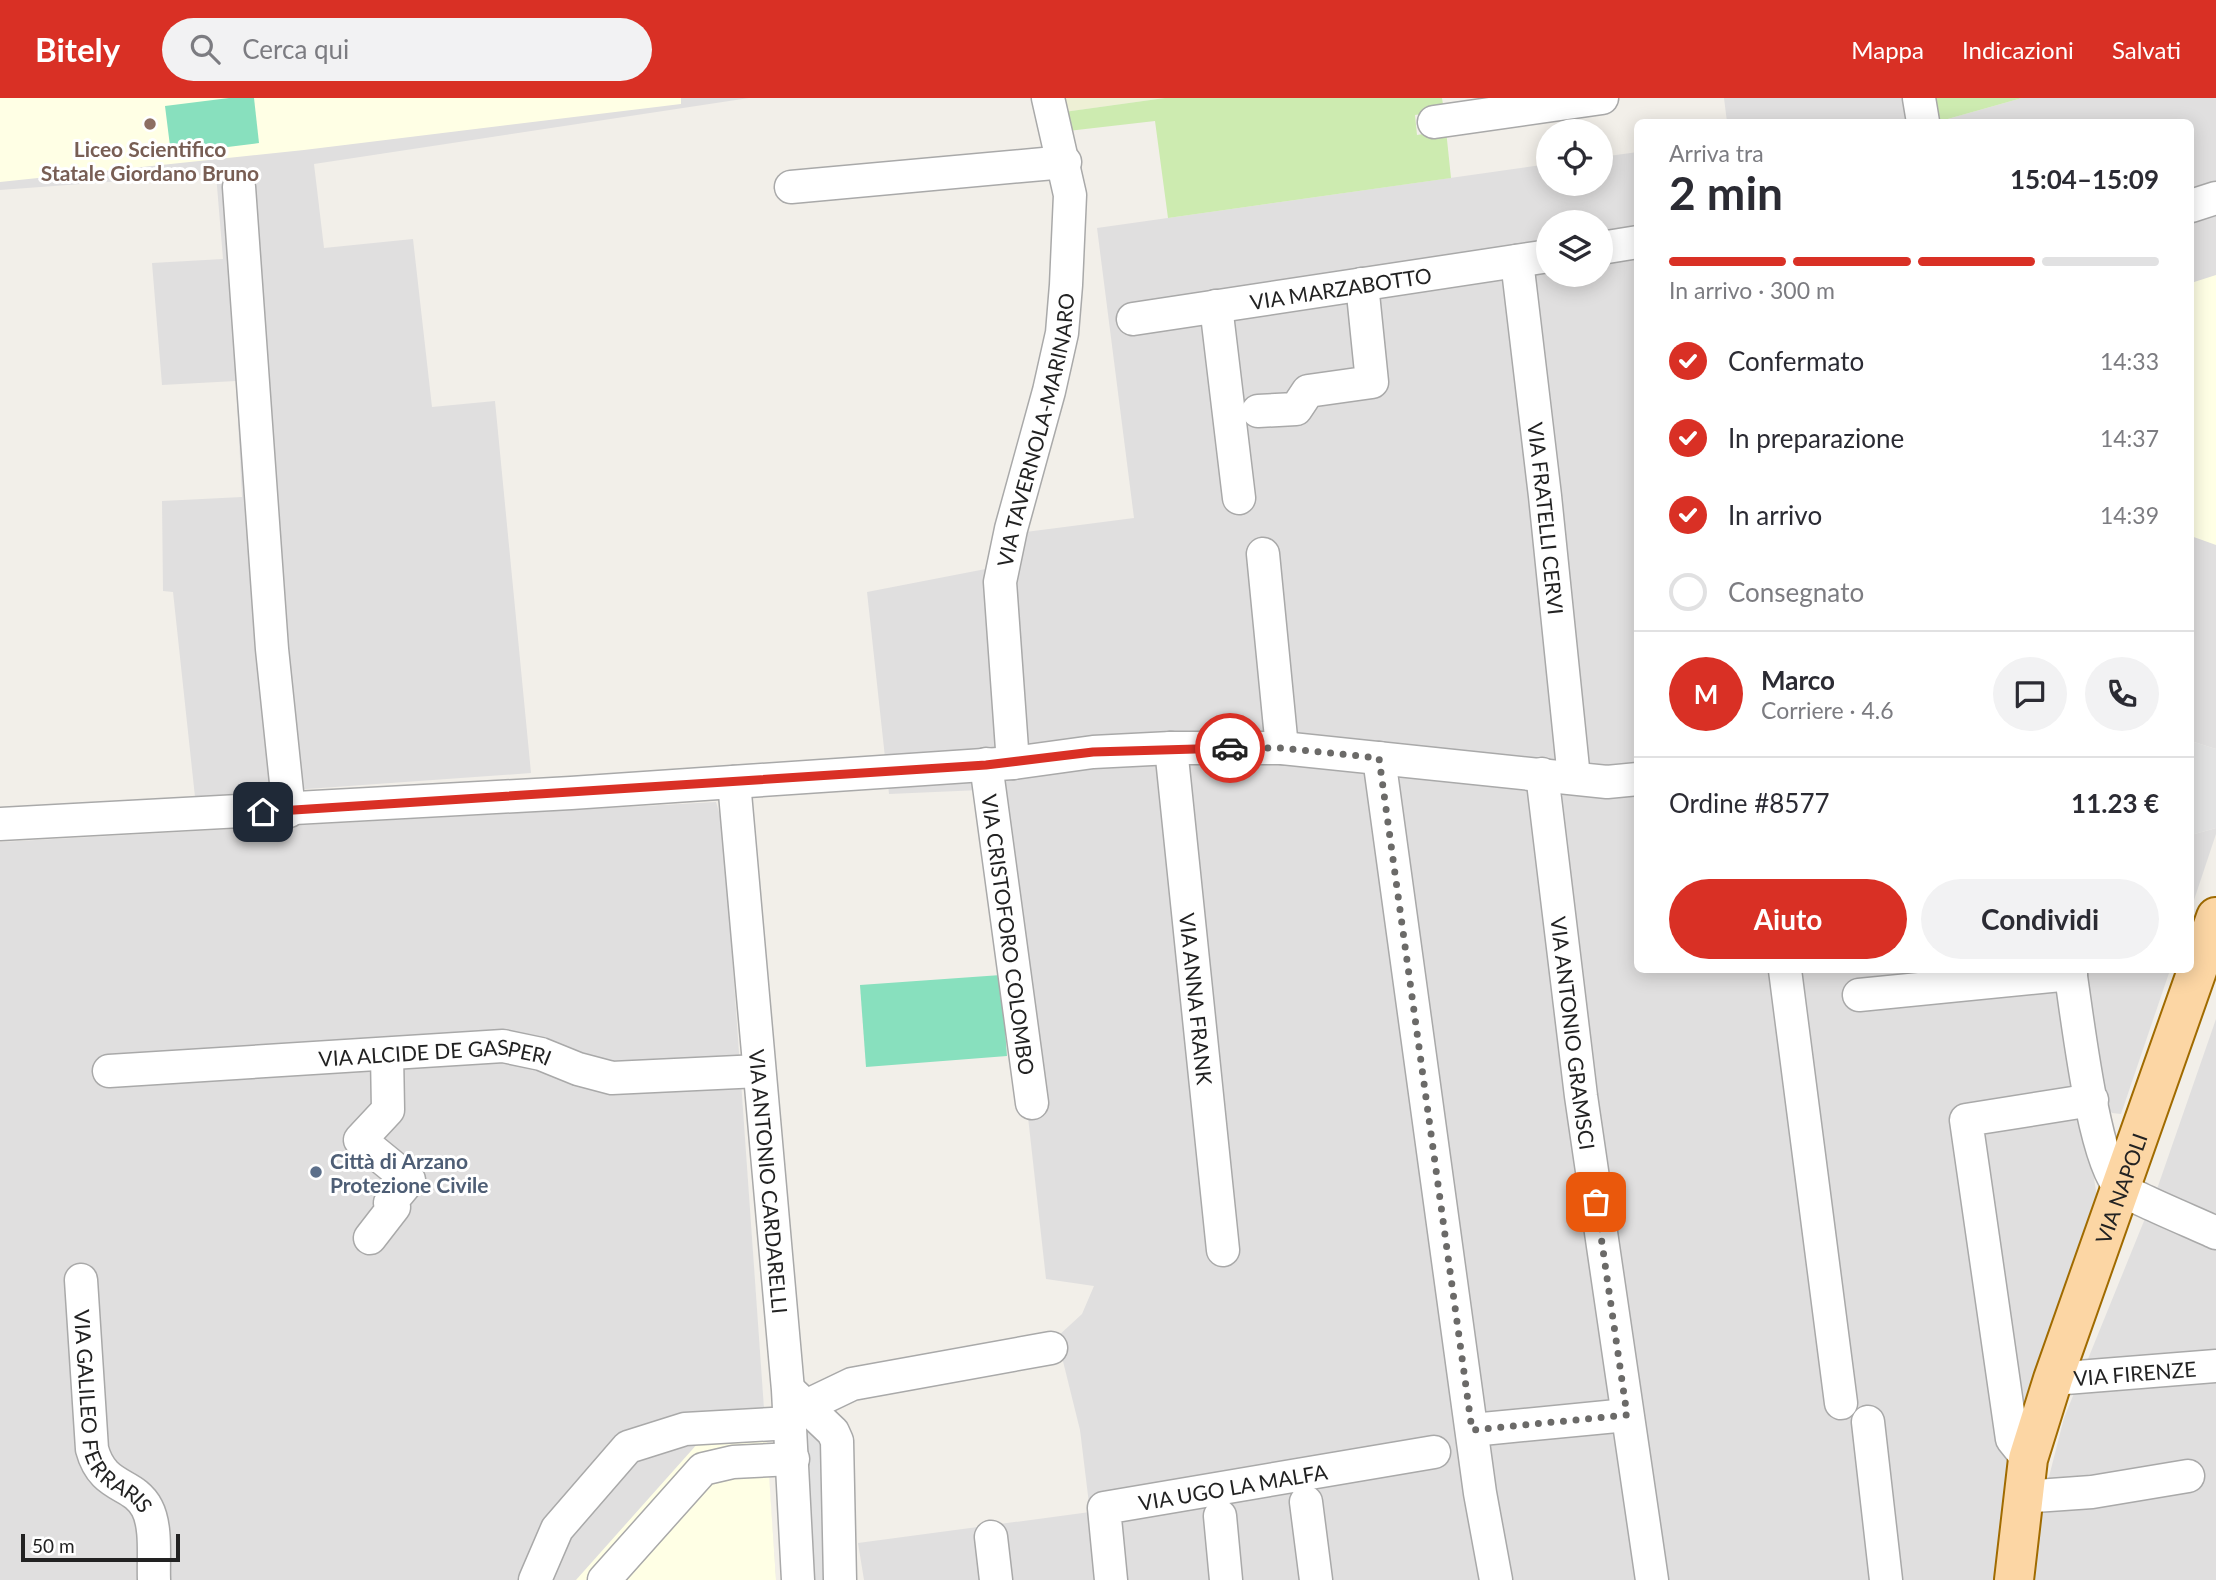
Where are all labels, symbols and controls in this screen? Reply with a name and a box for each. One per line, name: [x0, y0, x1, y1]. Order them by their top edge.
search box: [162, 18, 652, 81]
text: Bitely: [35, 29, 120, 69]
icon: search: [186, 30, 224, 68]
text: Cerca qui: [242, 33, 349, 65]
text: Mappa: [1851, 35, 1924, 64]
text: Indicazioni: [1962, 35, 2074, 64]
text: Salvati: [2112, 35, 2181, 64]
marker: Liceo Scientifico Statale Giordano Bruno: [142, 116, 158, 132]
map controls: [1536, 119, 1613, 287]
button: locate: [1536, 119, 1613, 196]
place label: Liceo Scientifico Statale Giordano Bruno: [41, 136, 259, 185]
text: Arriva tra: [1669, 139, 1764, 167]
text: 15:04–15:09: [2010, 163, 2159, 195]
text: 2 min: [1669, 165, 1783, 220]
button: layers: [1536, 210, 1613, 287]
street label: VIA MARZABOTTO: [1248, 261, 1433, 314]
text: In arrivo · 300 m: [1669, 276, 1835, 304]
street label: VIA TAVERNOLA-MARINARO: [991, 292, 1078, 569]
icon: check: [1669, 342, 1707, 380]
text: Confermato: [1728, 345, 1864, 377]
text: 14:33: [2100, 347, 2159, 375]
icon: check: [1669, 419, 1707, 457]
street label: VIA FRATELLI CERVI: [1524, 421, 1570, 616]
text: In preparazione: [1728, 422, 1904, 454]
text: 14:37: [2100, 424, 2159, 452]
icon: check: [1669, 496, 1707, 534]
text: In arrivo: [1728, 499, 1822, 531]
text: 14:39: [2100, 501, 2159, 529]
text: Consegnato: [1728, 576, 1864, 608]
button: chat: [1993, 657, 2067, 731]
button: phone: [2085, 657, 2159, 731]
text: Marco: [1761, 664, 1835, 696]
text: M: [1694, 678, 1718, 710]
text: Corriere · 4.6: [1761, 696, 1894, 724]
courier: [1195, 713, 1265, 783]
icon: car: [1211, 729, 1249, 767]
pin: [233, 782, 293, 842]
text: Ordine #8577: [1669, 787, 1830, 819]
text: 11.23 €: [2071, 787, 2159, 819]
street label: VIA CRISTOFORO COLOMBO: [978, 792, 1041, 1076]
icon: home: [244, 793, 282, 831]
button: Aiuto: [1669, 879, 1907, 959]
button: Condividi: [1921, 879, 2159, 959]
street label: VIA ANNA FRANK: [1176, 911, 1218, 1086]
street label: VIA ANTONIO GRAMSCI: [1547, 915, 1601, 1151]
street label: VIA ALCIDE DE GASPERI: [318, 1033, 555, 1070]
street label: VIA ANTONIO CARDARELLI: [745, 1048, 794, 1315]
street label: VIA NAPOLI: [2089, 1130, 2151, 1247]
place label: Città di Arzano Protezione Civile: [330, 1148, 488, 1197]
marker: Città di Arzano Protezione Civile: [308, 1164, 324, 1180]
pin: [1566, 1172, 1626, 1232]
icon: bag: [1577, 1183, 1615, 1221]
street label: VIA GALILEO FERRARIS: [70, 1309, 159, 1516]
street label: VIA FIRENZE: [2072, 1355, 2197, 1390]
street label: VIA UGO LA MALFA: [1137, 1458, 1330, 1514]
scale bar: [21, 1531, 180, 1563]
text: 50 m: [32, 1534, 75, 1557]

